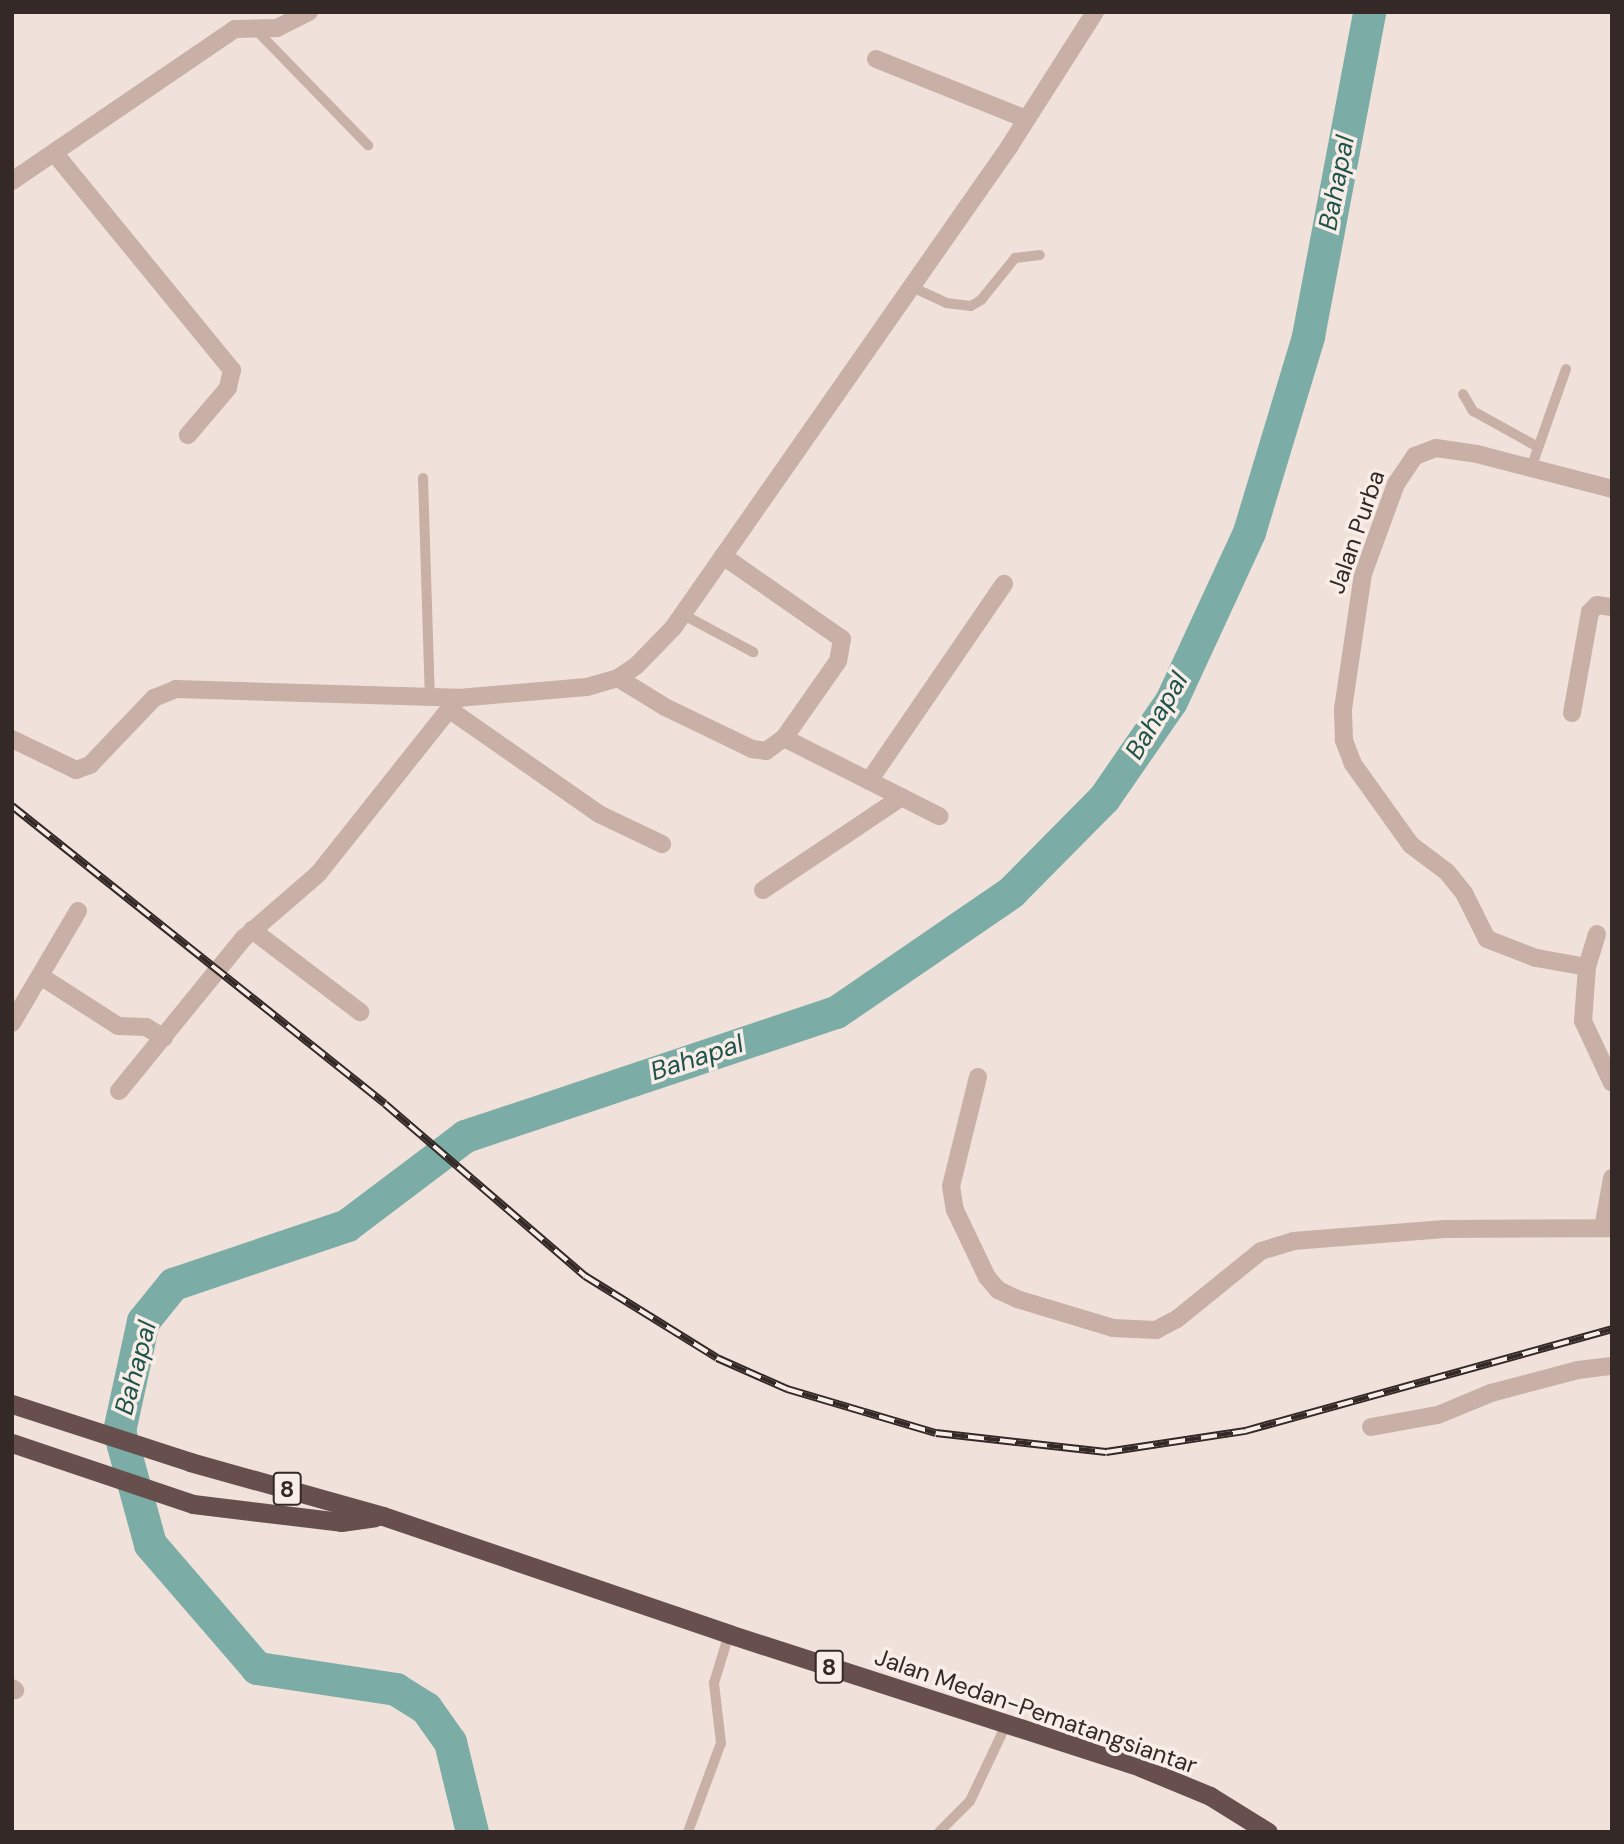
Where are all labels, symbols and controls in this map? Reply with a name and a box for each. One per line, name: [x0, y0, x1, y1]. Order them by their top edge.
water label: Bahapal: [1313, 133, 1361, 233]
street label: Jalan Purba: [1322, 467, 1390, 597]
water label: Bahapal: [1119, 667, 1195, 765]
water label: Bahapal: [647, 1028, 747, 1088]
water label: Bahapal: [109, 1318, 163, 1418]
road number: 8: [271, 1470, 303, 1508]
street label: Jalan Medan-Pematangsiantar: [871, 1642, 1201, 1780]
road number: 8: [813, 1648, 845, 1686]

